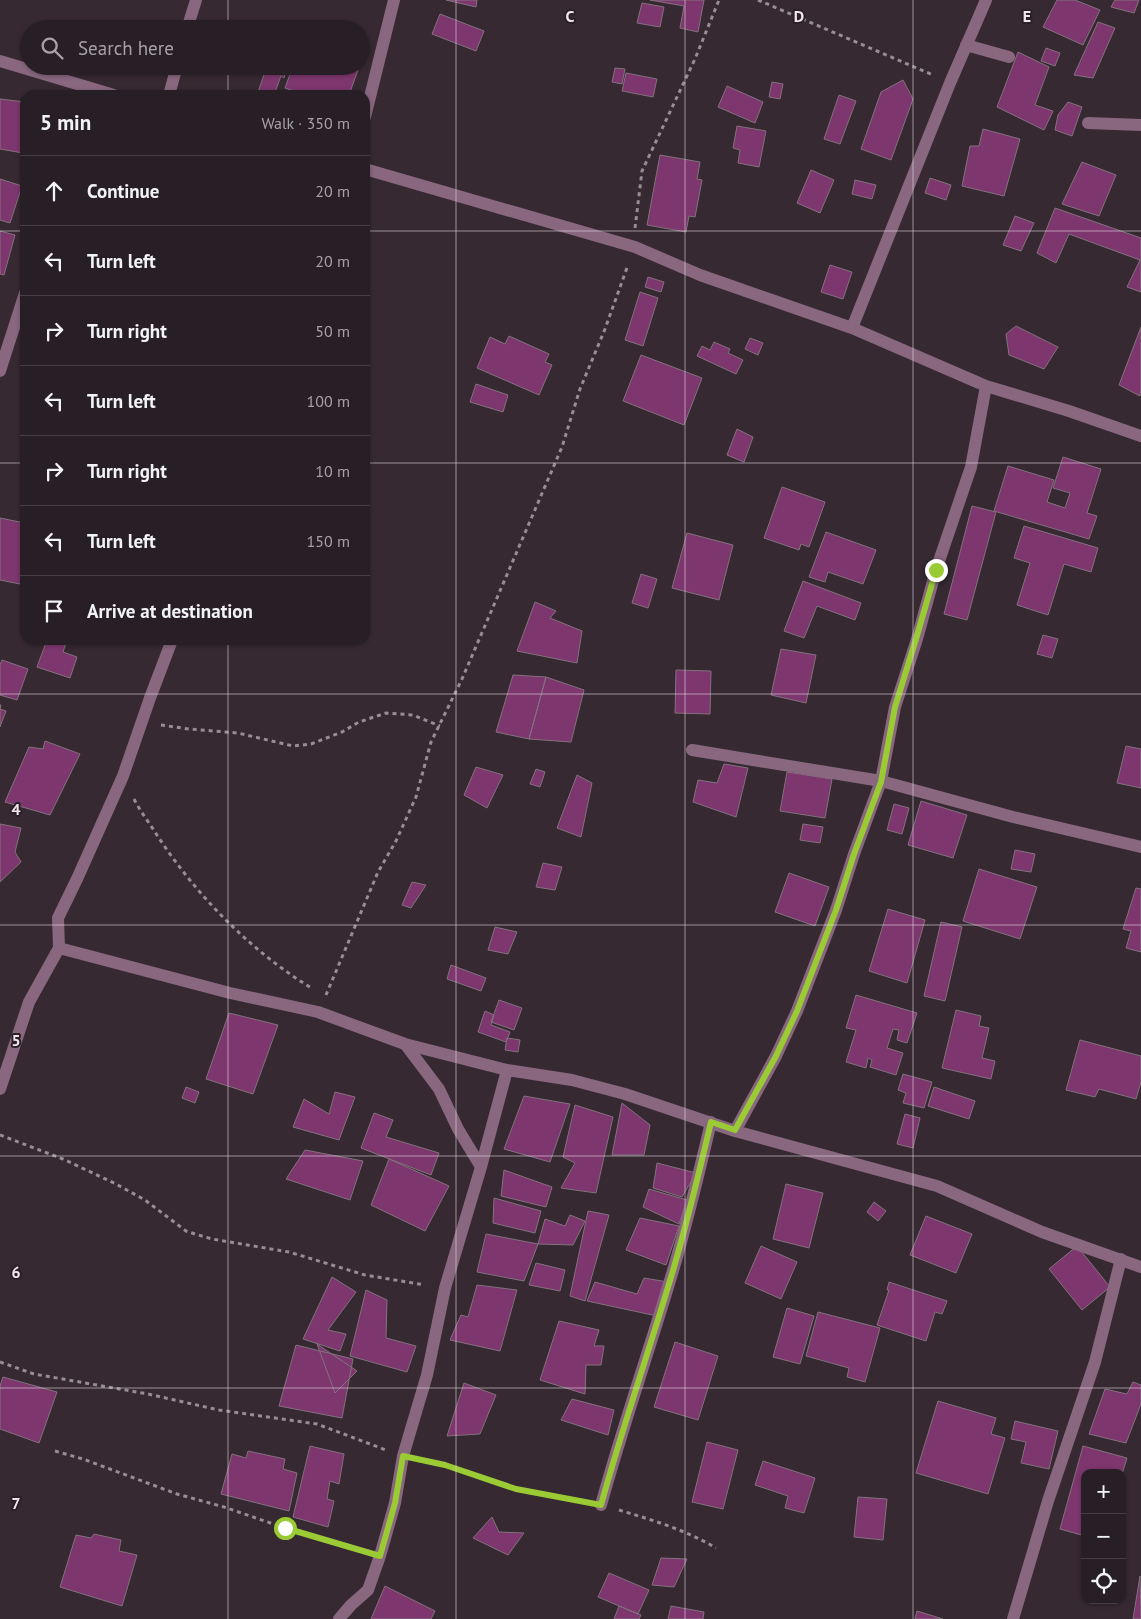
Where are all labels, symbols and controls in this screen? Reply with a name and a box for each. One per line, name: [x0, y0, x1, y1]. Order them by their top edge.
text: C: [566, 6, 575, 26]
text: D: [794, 6, 804, 26]
text: E: [1023, 6, 1031, 26]
search box: [20, 20, 370, 75]
icon: search: [38, 34, 66, 62]
text: Search here: [78, 36, 174, 60]
text: 5 min: [40, 109, 91, 136]
text: Walk · 350 m: [261, 113, 350, 133]
icon: ahead: [40, 177, 68, 205]
text: Continue: [87, 179, 159, 203]
text: 20 m: [315, 181, 350, 201]
icon: left: [40, 247, 68, 275]
text: Turn left: [87, 249, 156, 273]
text: 20 m: [315, 251, 350, 271]
icon: right: [40, 317, 68, 345]
text: Turn right: [87, 319, 167, 343]
text: 50 m: [315, 321, 350, 341]
icon: left: [40, 387, 68, 415]
text: Turn left: [87, 389, 156, 413]
text: 100 m: [307, 391, 350, 411]
icon: right: [40, 457, 68, 485]
text: Turn right: [87, 459, 167, 483]
text: 10 m: [315, 461, 350, 481]
icon: left: [40, 527, 68, 555]
text: Turn left: [87, 529, 156, 553]
text: 150 m: [307, 531, 350, 551]
route end: [925, 559, 948, 582]
icon: arrive: [40, 597, 68, 625]
text: Arrive at destination: [87, 599, 253, 623]
text: 4: [11, 799, 21, 819]
text: 5: [11, 1030, 21, 1050]
text: 6: [11, 1262, 21, 1282]
map controls: [1081, 1469, 1126, 1604]
button: +: [1081, 1469, 1126, 1514]
text: 7: [11, 1493, 21, 1513]
button: −: [1081, 1514, 1126, 1559]
route start: [274, 1517, 297, 1540]
button: locate: [1081, 1559, 1126, 1604]

